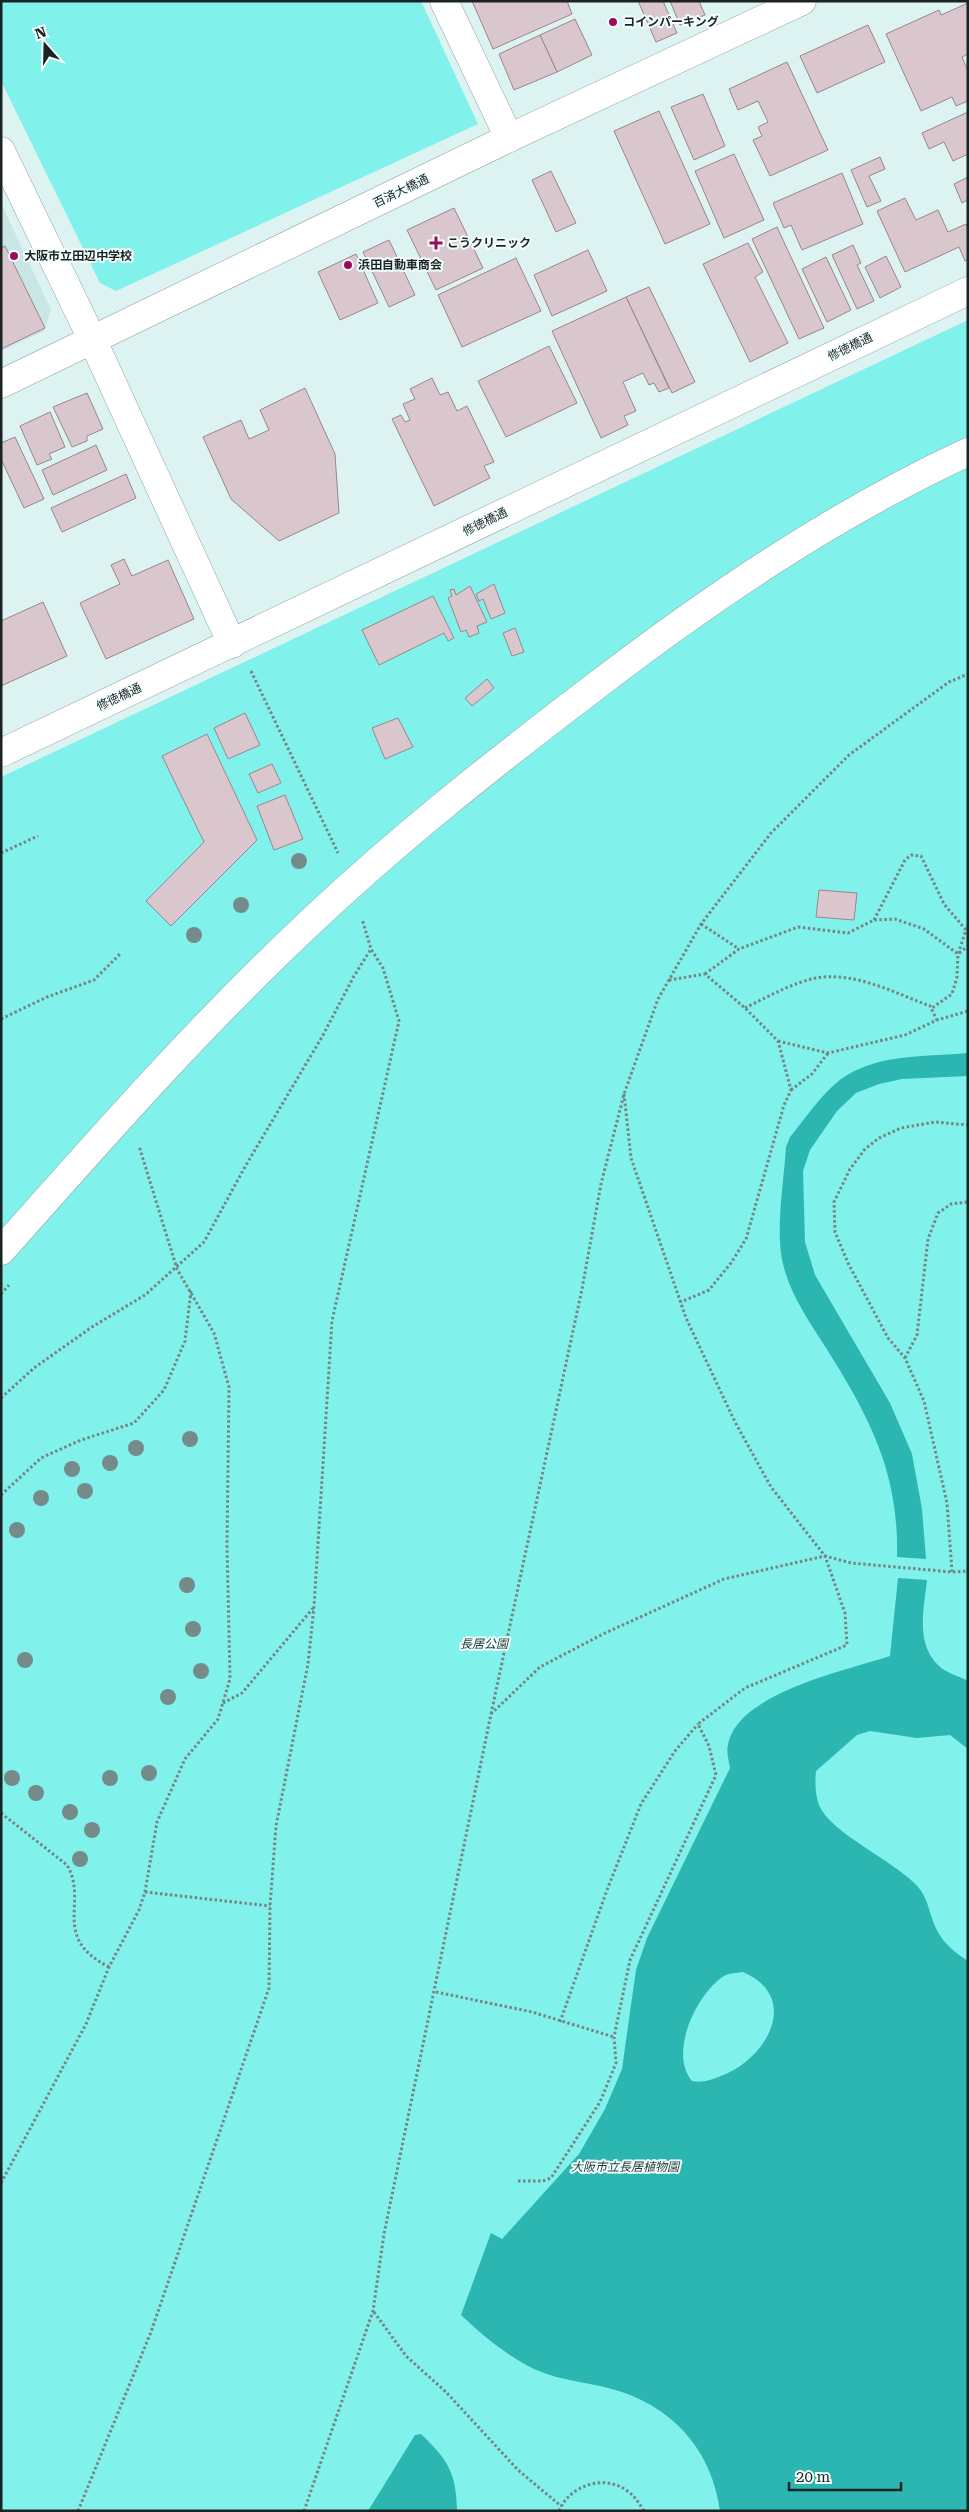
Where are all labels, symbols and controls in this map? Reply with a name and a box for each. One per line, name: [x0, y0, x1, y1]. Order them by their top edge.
place label: コインパーキング: [623, 15, 719, 29]
marker: コインパーキング: [607, 16, 619, 28]
north arrow: [20, 20, 70, 70]
text: N: [33, 23, 49, 42]
street label: 百済大橋通: [371, 172, 431, 210]
marker: こうクリニック: [429, 236, 443, 250]
place label: こうクリニック: [447, 236, 531, 250]
place label: 大阪市立田辺中学校: [24, 249, 132, 263]
marker: 大阪市立田辺中学校: [8, 250, 20, 262]
place label: 浜田自動車商会: [358, 258, 442, 272]
marker: 浜田自動車商会: [342, 259, 354, 271]
street label: 修徳橋通: [825, 330, 875, 364]
street label: 修徳橋通: [460, 505, 510, 539]
street label: 修徳橋通: [94, 681, 144, 713]
park label: 長居公園: [460, 1637, 510, 1651]
park label: 大阪市立長居植物園: [571, 2160, 681, 2174]
scale bar: [789, 2460, 902, 2492]
text: 20 m: [796, 2468, 831, 2486]

